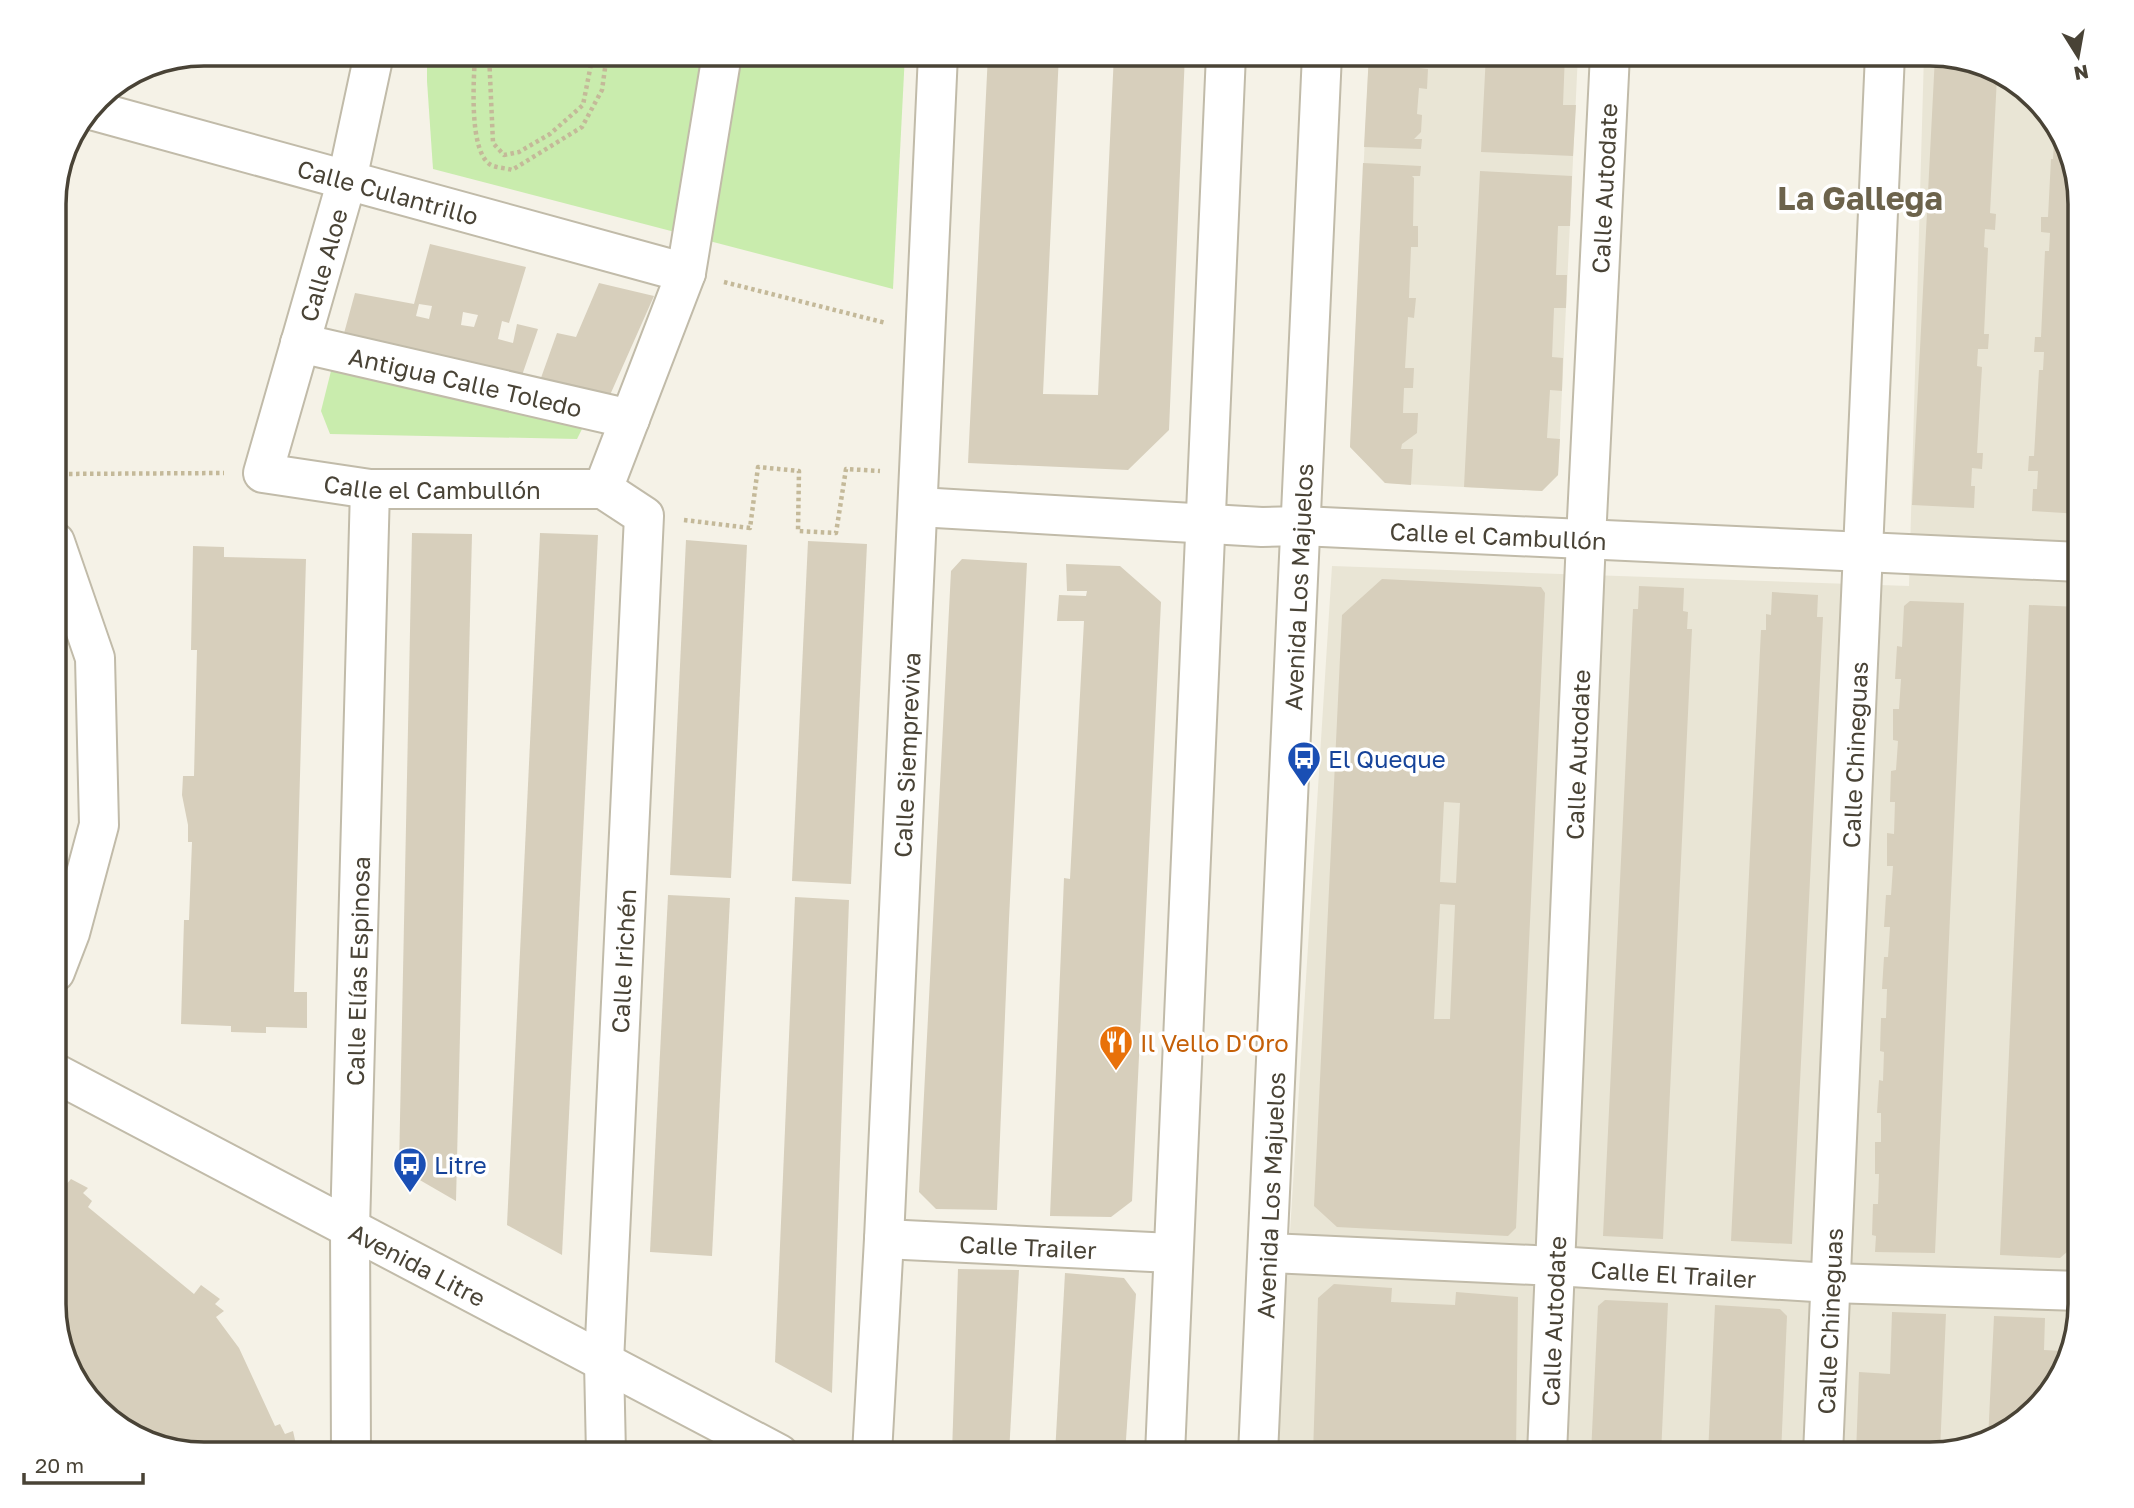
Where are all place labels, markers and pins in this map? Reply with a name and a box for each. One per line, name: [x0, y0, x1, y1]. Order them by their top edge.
bus stop icon: El Queque: [1285, 739, 1323, 788]
place label: El Queque: [1328, 744, 1446, 773]
restaurant icon: Il Vello D'Oro: [1097, 1023, 1135, 1072]
place label: Il Vello D'Oro: [1140, 1028, 1289, 1057]
bus stop icon: Litre: [391, 1145, 429, 1194]
place label: Litre: [434, 1150, 487, 1179]

